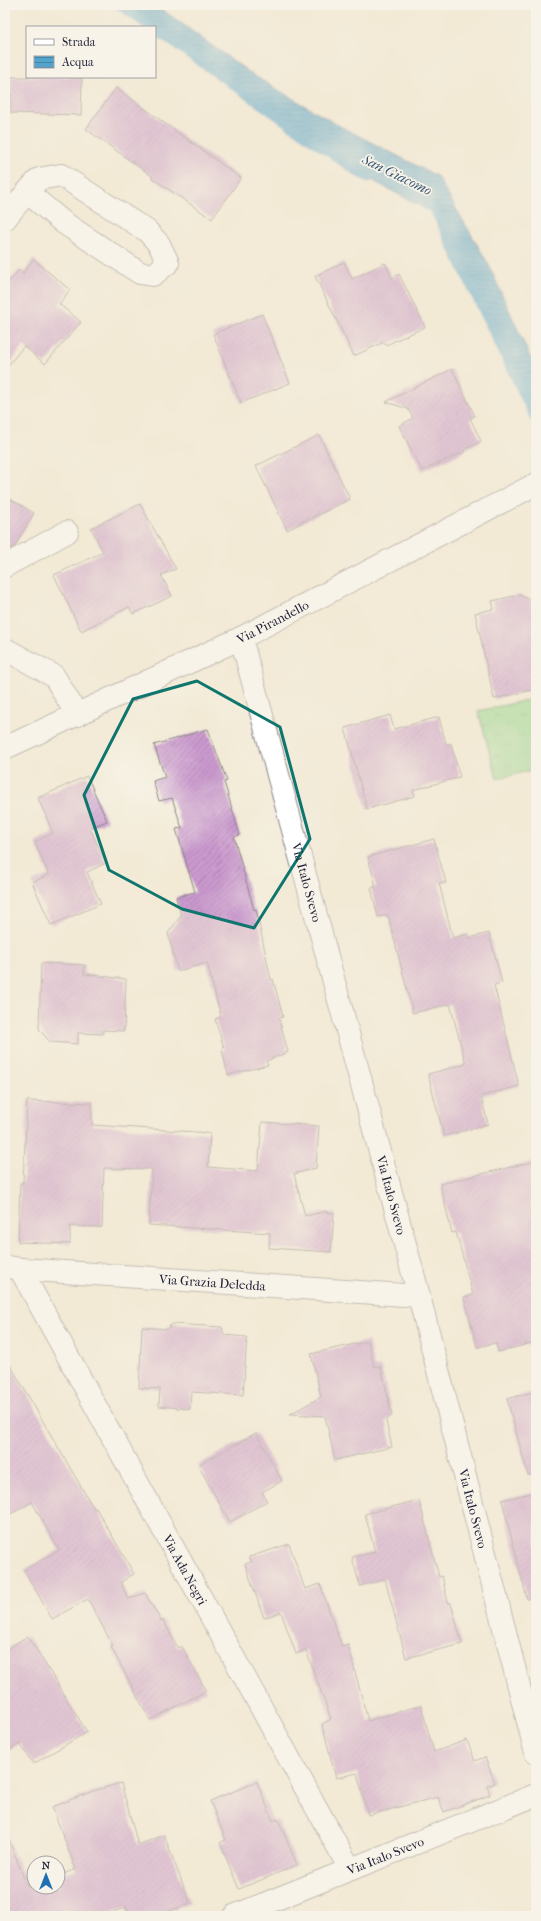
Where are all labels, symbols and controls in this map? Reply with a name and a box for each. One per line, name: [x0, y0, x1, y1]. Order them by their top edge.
legend: [26, 26, 156, 78]
text: Strada: [62, 35, 96, 49]
text: Acqua: [61, 55, 94, 69]
water label: San Giacomo: [359, 150, 435, 199]
street label: Via Pirandello: [233, 596, 311, 647]
street label: Via Italo Svevo: [289, 840, 325, 924]
street label: Via Italo Svevo: [374, 1153, 410, 1237]
street label: Via Grazia Deledda: [158, 1271, 267, 1293]
street label: Via Italo Svevo: [456, 1466, 491, 1550]
street label: Via Ada Negri: [159, 1531, 211, 1607]
street label: Via Italo Svevo: [344, 1833, 426, 1878]
north arrow: [26, 1855, 66, 1895]
text: N: [42, 1859, 51, 1872]

